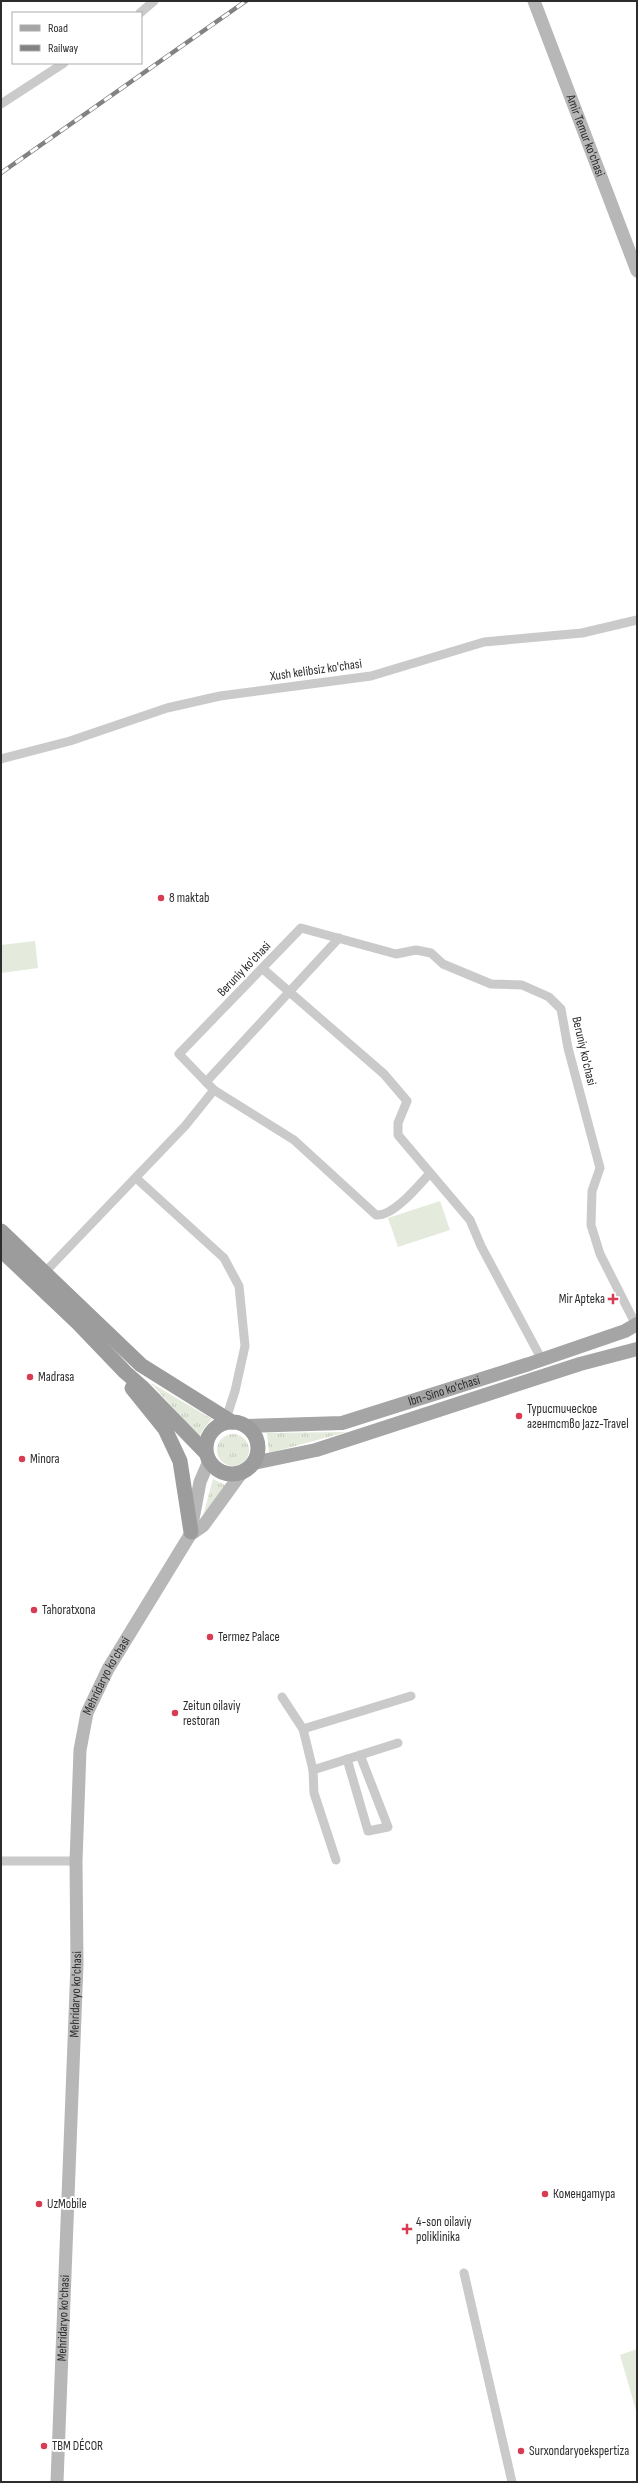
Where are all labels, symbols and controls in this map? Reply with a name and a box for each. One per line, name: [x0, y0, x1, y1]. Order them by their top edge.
legend: [12, 12, 142, 64]
text: Road: [48, 21, 68, 36]
text: Railway: [48, 41, 79, 56]
street label: Amir Temur ko'chasi: [562, 91, 608, 179]
street label: Xush kelibsiz ko'chasi: [268, 656, 363, 684]
place label: 8 maktab: [169, 890, 209, 906]
marker: 8 maktab: [156, 893, 166, 903]
street label: Beruniy ko'chasi: [214, 938, 274, 1000]
street label: Beruniy ko'chasi: [568, 1015, 600, 1087]
place label: Mir Apteka: [559, 1291, 605, 1307]
marker: Mir Apteka: [608, 1294, 618, 1304]
place label: Madrasa: [38, 1369, 74, 1385]
marker: Madrasa: [25, 1372, 35, 1382]
street label: Ibn-Sino ko'chasi: [406, 1372, 482, 1410]
place label: Туристическое агентство Jazz-Travel: [527, 1401, 629, 1432]
marker: Туристическое агентство Jazz-Travel: [514, 1411, 524, 1421]
place label: Minora: [30, 1451, 60, 1467]
marker: Minora: [17, 1454, 27, 1464]
place label: Tahoratxona: [42, 1602, 95, 1618]
marker: Tahoratxona: [29, 1605, 39, 1615]
place label: Termez Palace: [218, 1629, 280, 1645]
marker: Termez Palace: [205, 1632, 215, 1642]
street label: Мehridaryo ko'chasi: [79, 1634, 134, 1718]
place label: Zeitun oilaviy restoran: [183, 1698, 240, 1729]
marker: Zeitun oilaviy restoran: [170, 1708, 180, 1718]
street label: Мehridaryo ko'chasi: [66, 1951, 85, 2038]
place label: Комендатура: [553, 2186, 615, 2202]
marker: Комендатура: [540, 2189, 550, 2199]
place label: UzMobile: [47, 2196, 87, 2212]
marker: UzMobile: [34, 2199, 44, 2209]
place label: 4-son oilaviy poliklinika: [416, 2214, 472, 2245]
marker: 4-son oilaviy poliklinika: [401, 2223, 413, 2235]
street label: Мehridaryo ko'chasi: [54, 2275, 73, 2362]
place label: TBM DÉCOR: [52, 2438, 103, 2454]
marker: TBM DÉCOR: [39, 2441, 49, 2451]
place label: Surxondaryoekspertiza: [529, 2443, 629, 2459]
marker: Surxondaryoekspertiza: [516, 2446, 526, 2456]

